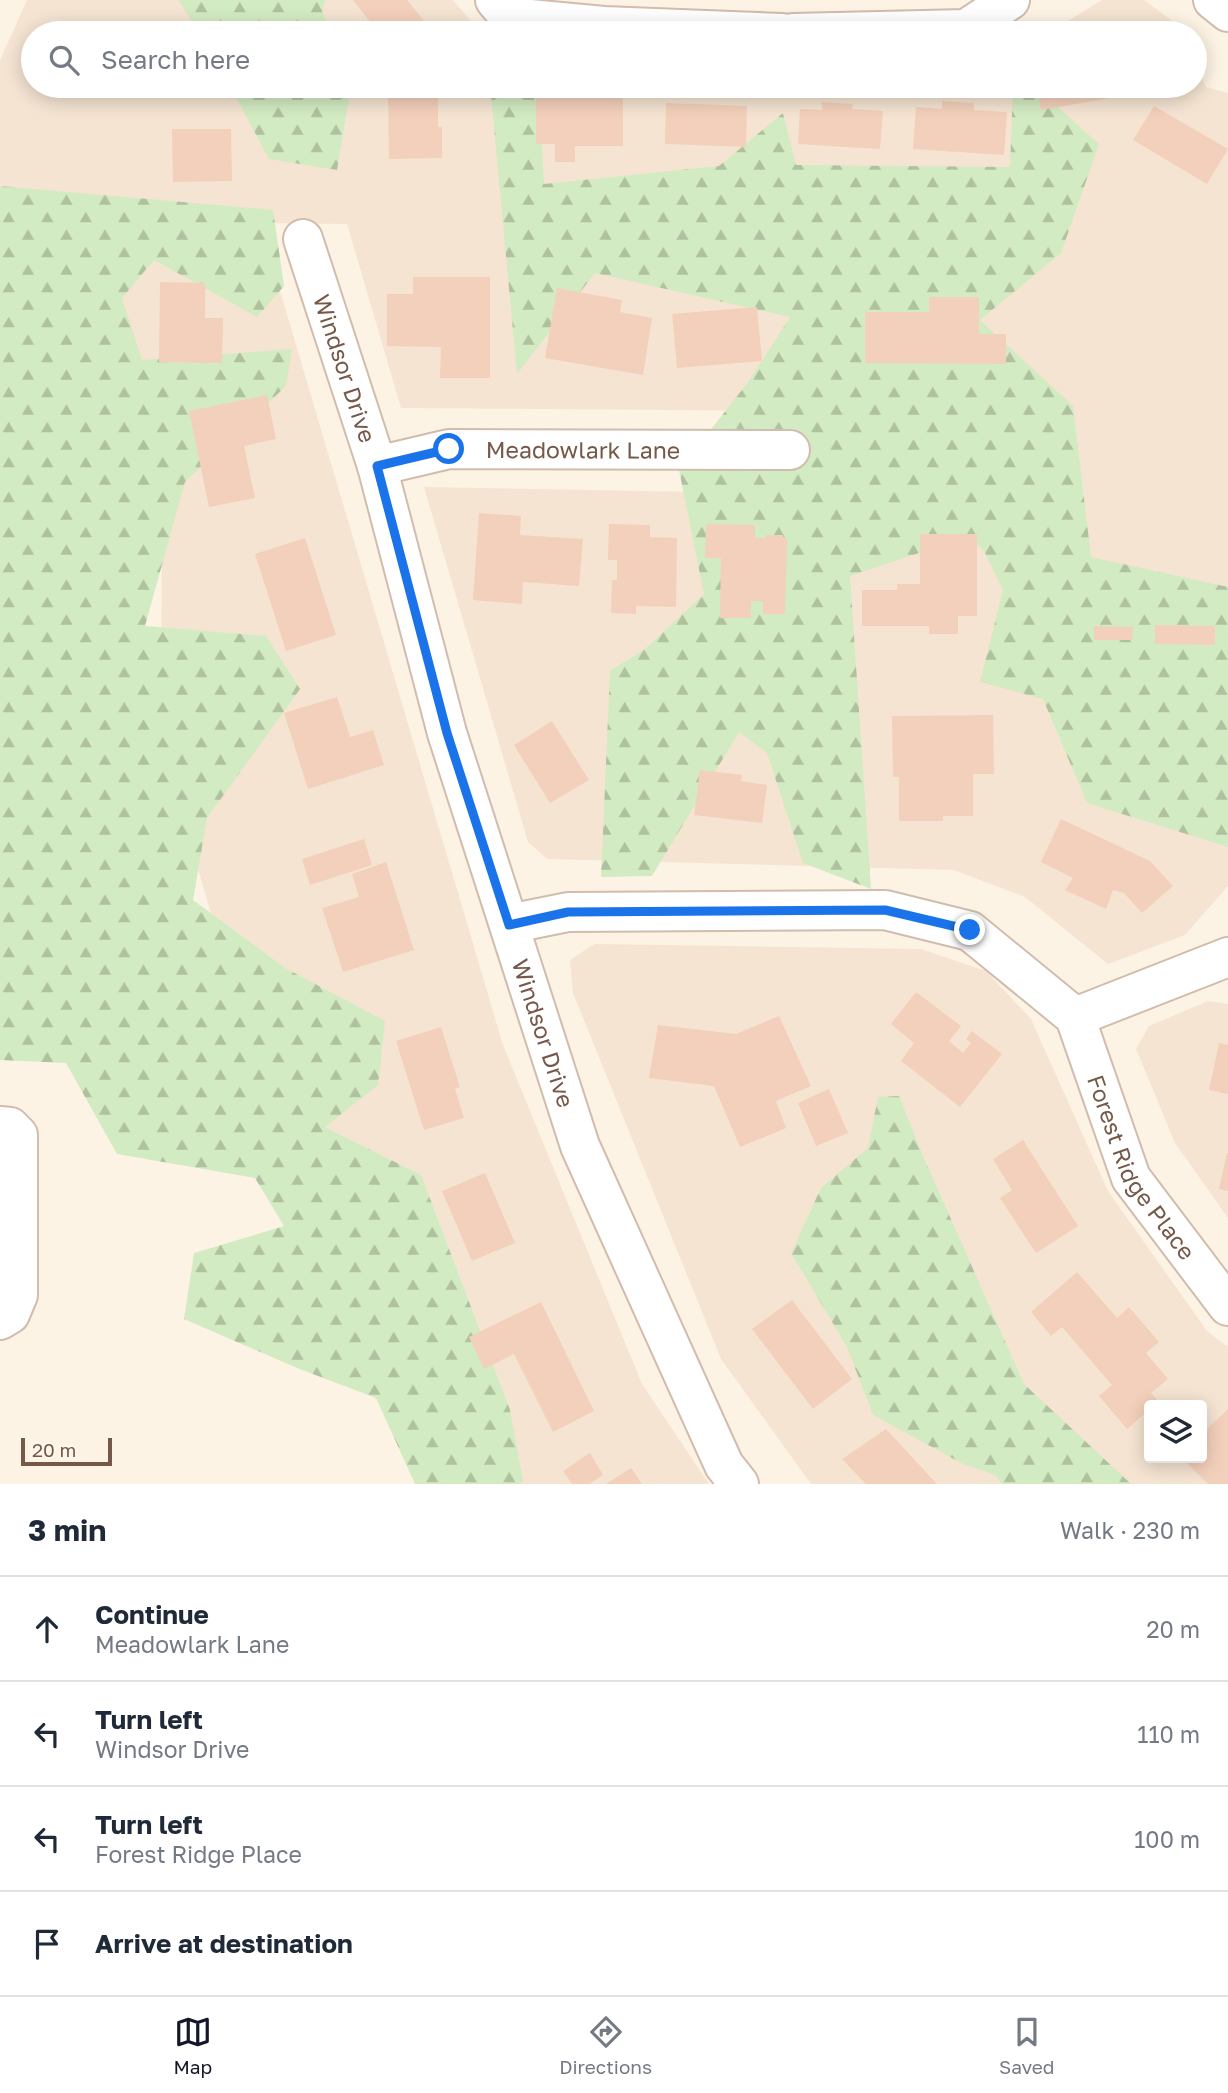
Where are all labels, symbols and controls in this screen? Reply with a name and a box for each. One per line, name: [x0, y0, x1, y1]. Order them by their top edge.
search box: [21, 21, 1207, 98]
icon: search: [45, 41, 83, 79]
text: Search here: [101, 44, 250, 75]
street label: Windsor Drive: [308, 291, 382, 446]
route start: [433, 433, 464, 464]
street label: Meadowlark Lane: [486, 435, 680, 464]
route end: [954, 914, 985, 945]
street label: Windsor Drive: [507, 955, 581, 1111]
street label: Forest Ridge Place: [1082, 1071, 1202, 1265]
map controls: [1144, 1400, 1207, 1463]
button: layers: [1144, 1400, 1207, 1463]
scale bar: [21, 1435, 112, 1467]
text: 20 m: [32, 1438, 76, 1461]
text: 3 min: [28, 1512, 106, 1548]
text: Walk · 230 m: [1060, 1516, 1200, 1544]
text: Continue: [95, 1599, 209, 1630]
icon: ahead: [28, 1610, 66, 1648]
text: 20 m: [1146, 1615, 1200, 1643]
text: Meadowlark Lane: [95, 1630, 289, 1658]
text: Turn left: [95, 1704, 203, 1735]
icon: left: [28, 1715, 66, 1753]
text: 110 m: [1137, 1720, 1200, 1748]
text: Windsor Drive: [95, 1735, 249, 1763]
text: Turn left: [95, 1809, 203, 1840]
icon: left: [28, 1820, 66, 1858]
text: 100 m: [1134, 1825, 1200, 1853]
text: Forest Ridge Place: [95, 1840, 302, 1868]
icon: arrive: [28, 1925, 66, 1963]
text: Arrive at destination: [95, 1928, 353, 1959]
tab: Map: [173, 2013, 212, 2078]
tab: Directions: [559, 2013, 652, 2078]
tab: Saved: [999, 2013, 1055, 2078]

